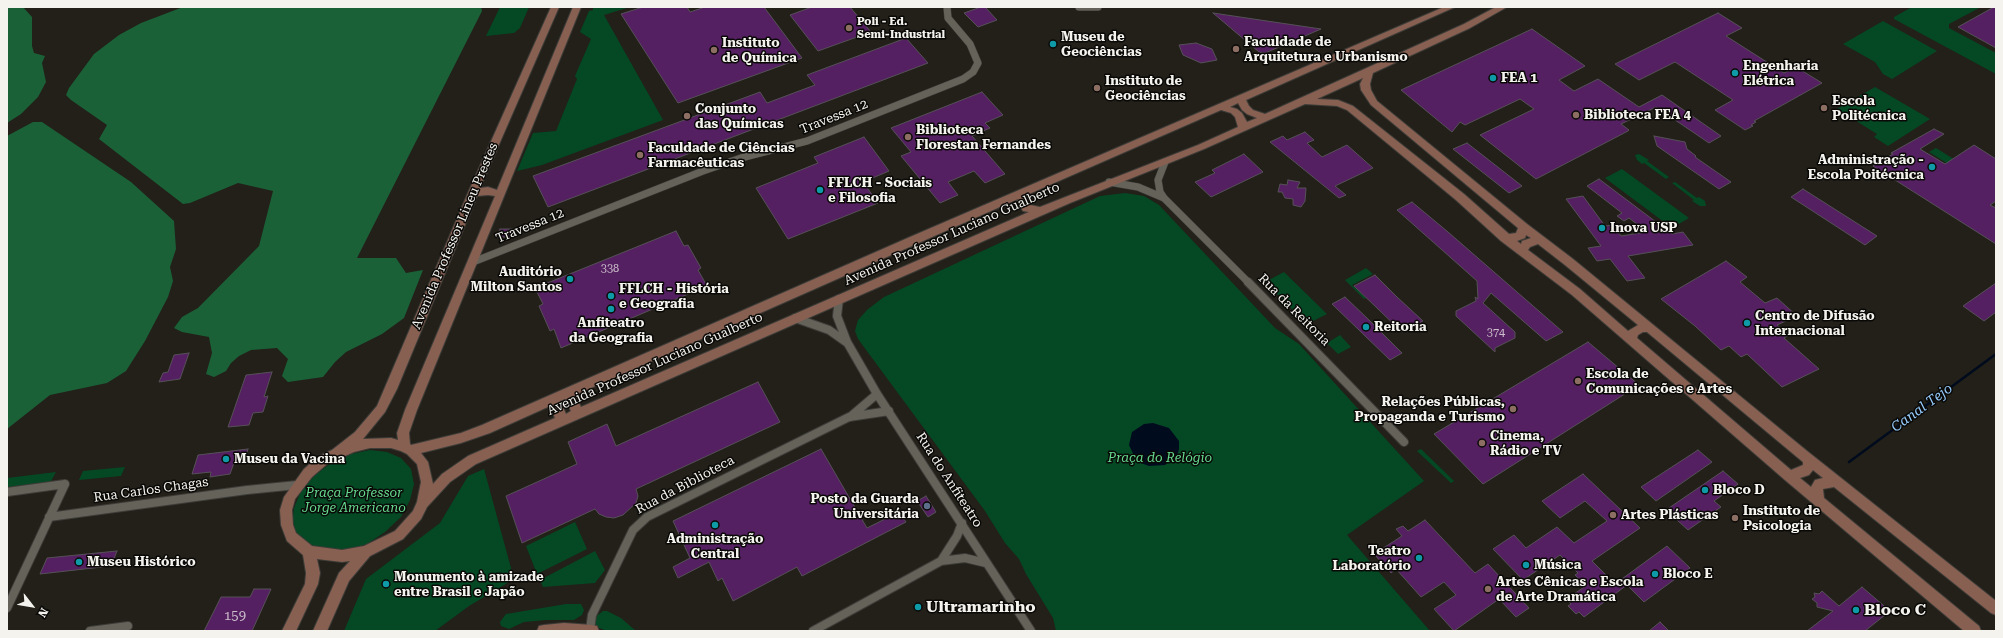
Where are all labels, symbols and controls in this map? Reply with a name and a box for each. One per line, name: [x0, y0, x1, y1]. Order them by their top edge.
place label: Poli - Ed. Semi-Industrial: [857, 15, 945, 41]
marker: Poli - Ed. Semi-Industrial: [844, 23, 854, 33]
place label: Museu de Geociências: [1061, 29, 1142, 60]
place label: Faculdade de Arquitetura e Urbanismo: [1244, 34, 1408, 65]
place label: Instituto de Química: [722, 35, 797, 66]
marker: Museu de Geociências: [1048, 39, 1058, 49]
marker: Faculdade de Arquitetura e Urbanismo: [1231, 44, 1241, 54]
marker: Instituto de Química: [709, 45, 719, 55]
place label: Engenharia Elétrica: [1743, 58, 1818, 89]
marker: Engenharia Elétrica: [1730, 68, 1740, 78]
place label: FEA 1: [1501, 70, 1537, 86]
place label: Instituto de Geociências: [1105, 73, 1186, 104]
marker: FEA 1: [1488, 73, 1498, 83]
marker: Instituto de Geociências: [1092, 83, 1102, 93]
place label: Escola Politécnica: [1832, 93, 1906, 124]
street label: Travessa 12: [798, 96, 870, 138]
place label: Conjunto das Químicas: [695, 101, 784, 132]
marker: Escola Politécnica: [1819, 103, 1829, 113]
place label: Biblioteca FEA 4: [1584, 107, 1691, 123]
marker: Biblioteca FEA 4: [1571, 110, 1581, 120]
marker: Conjunto das Químicas: [682, 111, 692, 121]
place label: Biblioteca Florestan Fernandes: [916, 122, 1051, 153]
marker: Biblioteca Florestan Fernandes: [903, 132, 913, 142]
place label: Faculdade de Ciências Farmacêuticas: [648, 140, 795, 171]
street label: Avenida Professor Lineu Prestes: [409, 141, 501, 331]
marker: Faculdade de Ciências Farmacêuticas: [635, 150, 645, 160]
place label: Administração - Escola Poitécnica: [1808, 152, 1924, 183]
marker: Administração - Escola Poitécnica: [1927, 162, 1937, 172]
place label: FFLCH - Sociais e Filosofia: [828, 175, 932, 206]
street label: Avenida Professor Luciano Gualberto: [842, 179, 1062, 289]
marker: FFLCH - Sociais e Filosofia: [815, 185, 825, 195]
street label: Travessa 12: [494, 205, 566, 247]
place label: Inova USP: [1610, 220, 1677, 236]
marker: Inova USP: [1597, 223, 1607, 233]
house number: 338: [601, 262, 619, 276]
place label: Auditório Milton Santos: [471, 264, 562, 295]
street label: Rua da Reitoria: [1255, 271, 1333, 349]
marker: Auditório Milton Santos: [565, 274, 575, 284]
place label: FFLCH - História e Geografia: [619, 281, 729, 312]
marker: FFLCH - História e Geografia: [606, 291, 616, 301]
marker: Anfiteatro da Geografia: [606, 304, 616, 314]
place label: Centro de Difusão Internacional: [1755, 308, 1875, 339]
street label: Avenida Professor Luciano Gualberto: [545, 309, 765, 419]
place label: Anfiteatro da Geografia: [569, 315, 653, 346]
marker: Centro de Difusão Internacional: [1742, 318, 1752, 328]
place label: Reitoria: [1374, 319, 1427, 335]
marker: Reitoria: [1361, 322, 1371, 332]
house number: 374: [1487, 326, 1505, 340]
place label: Escola de Comunicações e Artes: [1586, 366, 1732, 397]
marker: Escola de Comunicações e Artes: [1573, 376, 1583, 386]
water label: Canal Tejo: [1888, 380, 1956, 436]
place label: Relações Públicas, Propaganda e Turismo: [1355, 394, 1505, 425]
marker: Relações Públicas, Propaganda e Turismo: [1508, 404, 1518, 414]
place label: Cinema, Rádio e TV: [1490, 428, 1562, 459]
street label: Rua do Anfiteatro: [913, 430, 985, 530]
marker: Cinema, Rádio e TV: [1477, 438, 1487, 448]
park label: Praça do Relógio: [1108, 450, 1212, 466]
place label: Museu da Vacina: [234, 451, 345, 467]
street label: Rua da Biblioteca: [633, 452, 737, 518]
marker: Museu da Vacina: [221, 454, 231, 464]
street label: Rua Carlos Chagas: [93, 474, 209, 506]
place label: Bloco D: [1713, 482, 1765, 498]
park label: Praça Professor Jorge Americano: [302, 485, 406, 516]
marker: Bloco D: [1700, 485, 1710, 495]
place label: Posto da Guarda Universitária: [810, 491, 919, 522]
marker: Posto da Guarda Universitária: [922, 501, 932, 511]
place label: Instituto de Psicologia: [1743, 503, 1820, 534]
place label: Artes Plásticas: [1621, 507, 1718, 523]
marker: Artes Plásticas: [1608, 510, 1618, 520]
marker: Instituto de Psicologia: [1730, 513, 1740, 523]
marker: Administração Central: [710, 520, 720, 530]
place label: Administração Central: [667, 531, 763, 562]
place label: Teatro Laboratório: [1332, 543, 1411, 574]
marker: Teatro Laboratório: [1414, 553, 1424, 563]
place label: Museu Histórico: [87, 554, 196, 570]
marker: Museu Histórico: [74, 557, 84, 567]
place label: Música: [1534, 557, 1581, 573]
marker: Música: [1521, 560, 1531, 570]
place label: Bloco E: [1663, 566, 1713, 582]
place label: Monumento à amizade entre Brasil e Japão: [394, 569, 544, 600]
marker: Bloco E: [1650, 569, 1660, 579]
place label: Artes Cênicas e Escola de Arte Dramática: [1496, 574, 1643, 605]
marker: Monumento à amizade entre Brasil e Japão: [381, 579, 391, 589]
marker: Artes Cênicas e Escola de Arte Dramática: [1483, 584, 1493, 594]
north arrow: [12, 586, 52, 626]
place label: Ultramarinho: [926, 597, 1036, 617]
place label: Bloco C: [1864, 600, 1926, 620]
marker: Ultramarinho: [913, 602, 923, 612]
text: N: [35, 605, 50, 619]
marker: Bloco C: [1851, 605, 1861, 615]
house number: 159: [224, 608, 246, 624]

